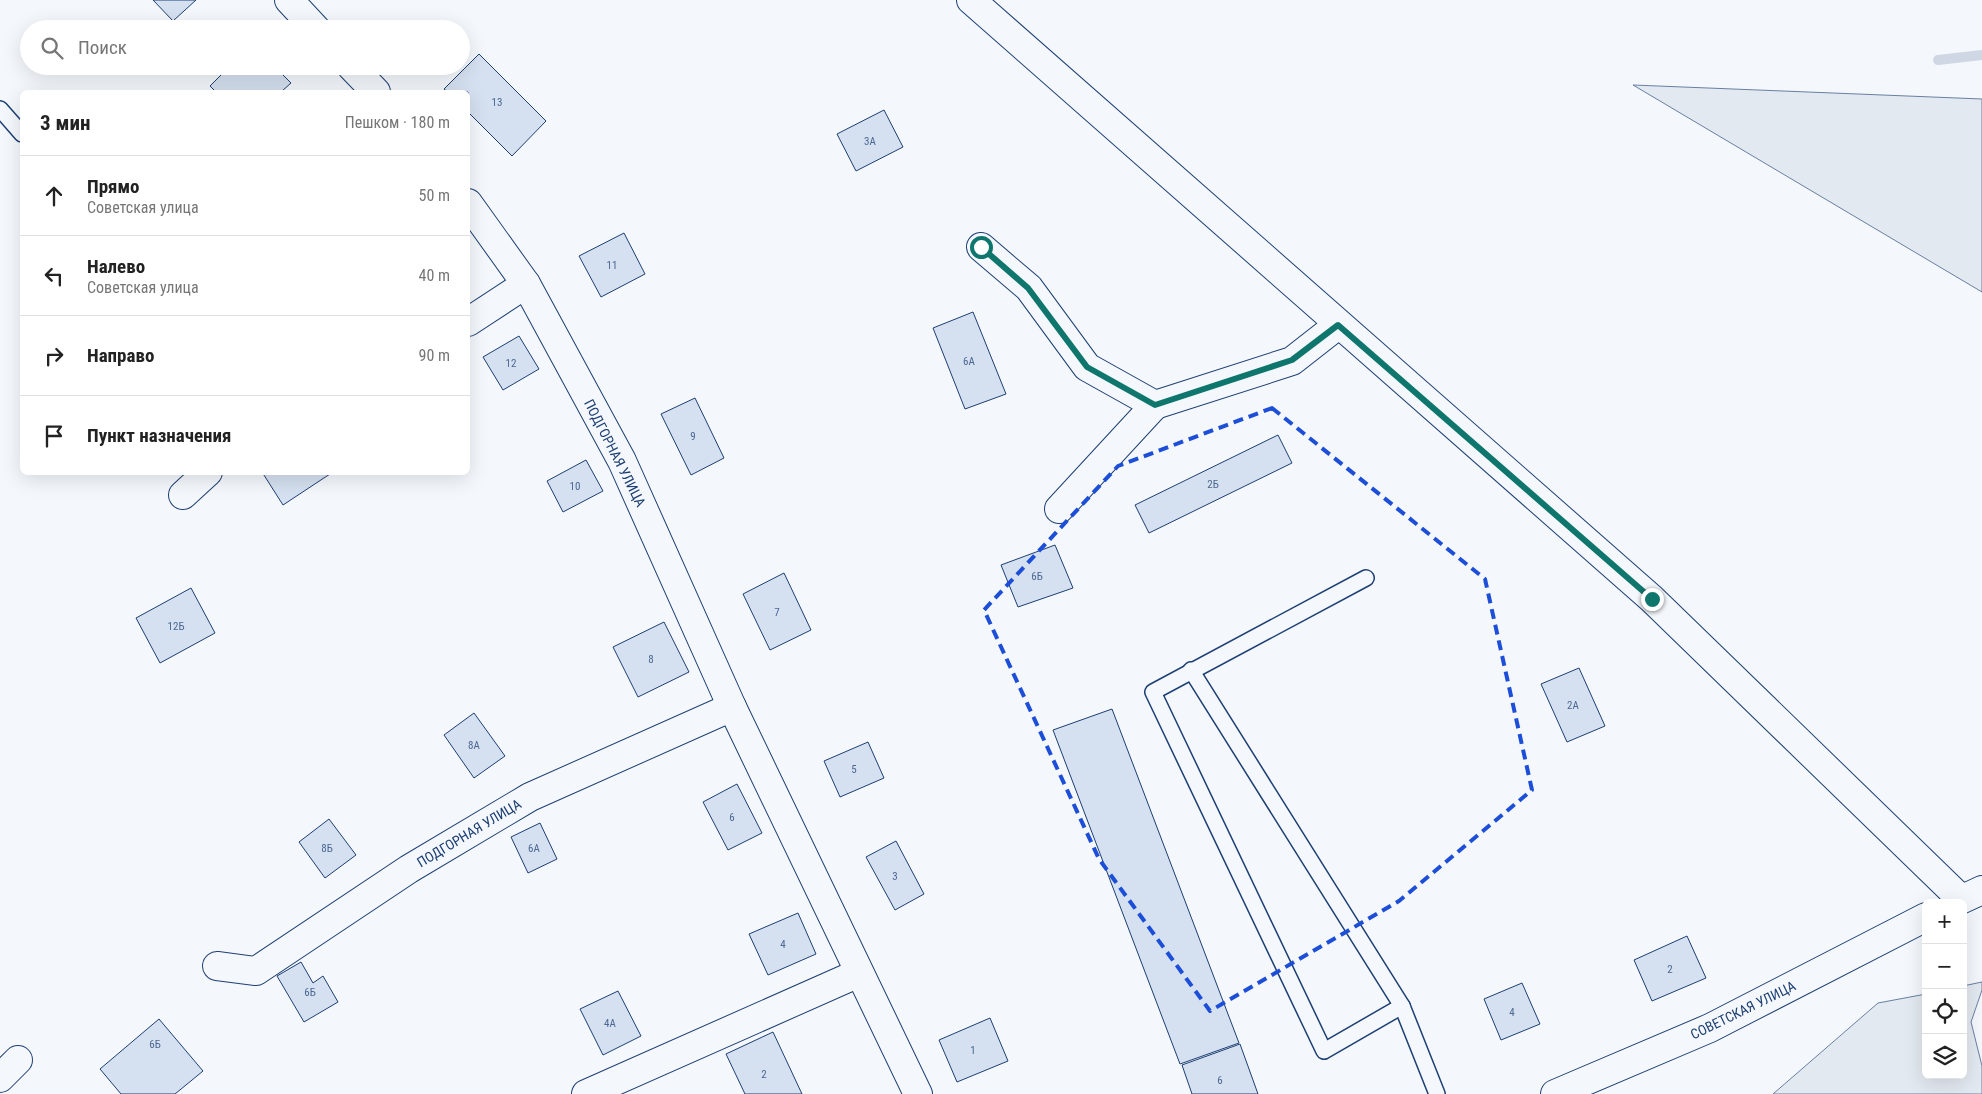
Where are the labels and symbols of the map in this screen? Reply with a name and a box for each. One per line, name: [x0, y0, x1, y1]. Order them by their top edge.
house number: 13: [492, 96, 502, 109]
house number: 3А: [864, 135, 877, 148]
route start: [970, 236, 993, 259]
house number: 11: [607, 259, 617, 272]
house number: 6А: [963, 355, 976, 368]
house number: 12: [506, 357, 516, 370]
street label: ПОДГОРНАЯ УЛИЦА: [581, 397, 649, 509]
house number: 9: [690, 430, 696, 443]
house number: 2Б: [1207, 478, 1219, 491]
house number: 10: [570, 480, 580, 493]
house number: 6Б: [1031, 570, 1043, 583]
route end: [1641, 588, 1664, 611]
house number: 7: [774, 606, 780, 619]
house number: 12Б: [168, 620, 184, 633]
house number: 8: [648, 653, 654, 666]
house number: 2А: [1567, 699, 1580, 712]
house number: 8А: [468, 739, 481, 752]
house number: 5: [851, 763, 857, 776]
street label: ПОДГОРНАЯ УЛИЦА: [414, 796, 524, 870]
house number: 6: [729, 811, 735, 824]
house number: 8Б: [321, 842, 333, 855]
house number: 6А: [528, 842, 541, 855]
house number: 3: [892, 870, 898, 883]
house number: 4: [780, 938, 786, 951]
house number: 2: [1667, 963, 1673, 976]
street label: СОВЕТСКАЯ УЛИЦА: [1688, 978, 1798, 1042]
house number: 6Б: [304, 986, 316, 999]
house number: 4: [1509, 1006, 1515, 1019]
house number: 4А: [604, 1017, 617, 1030]
house number: 6Б: [149, 1038, 161, 1051]
house number: 1: [970, 1044, 976, 1057]
house number: 2: [761, 1068, 767, 1081]
house number: 6: [1217, 1074, 1223, 1087]

